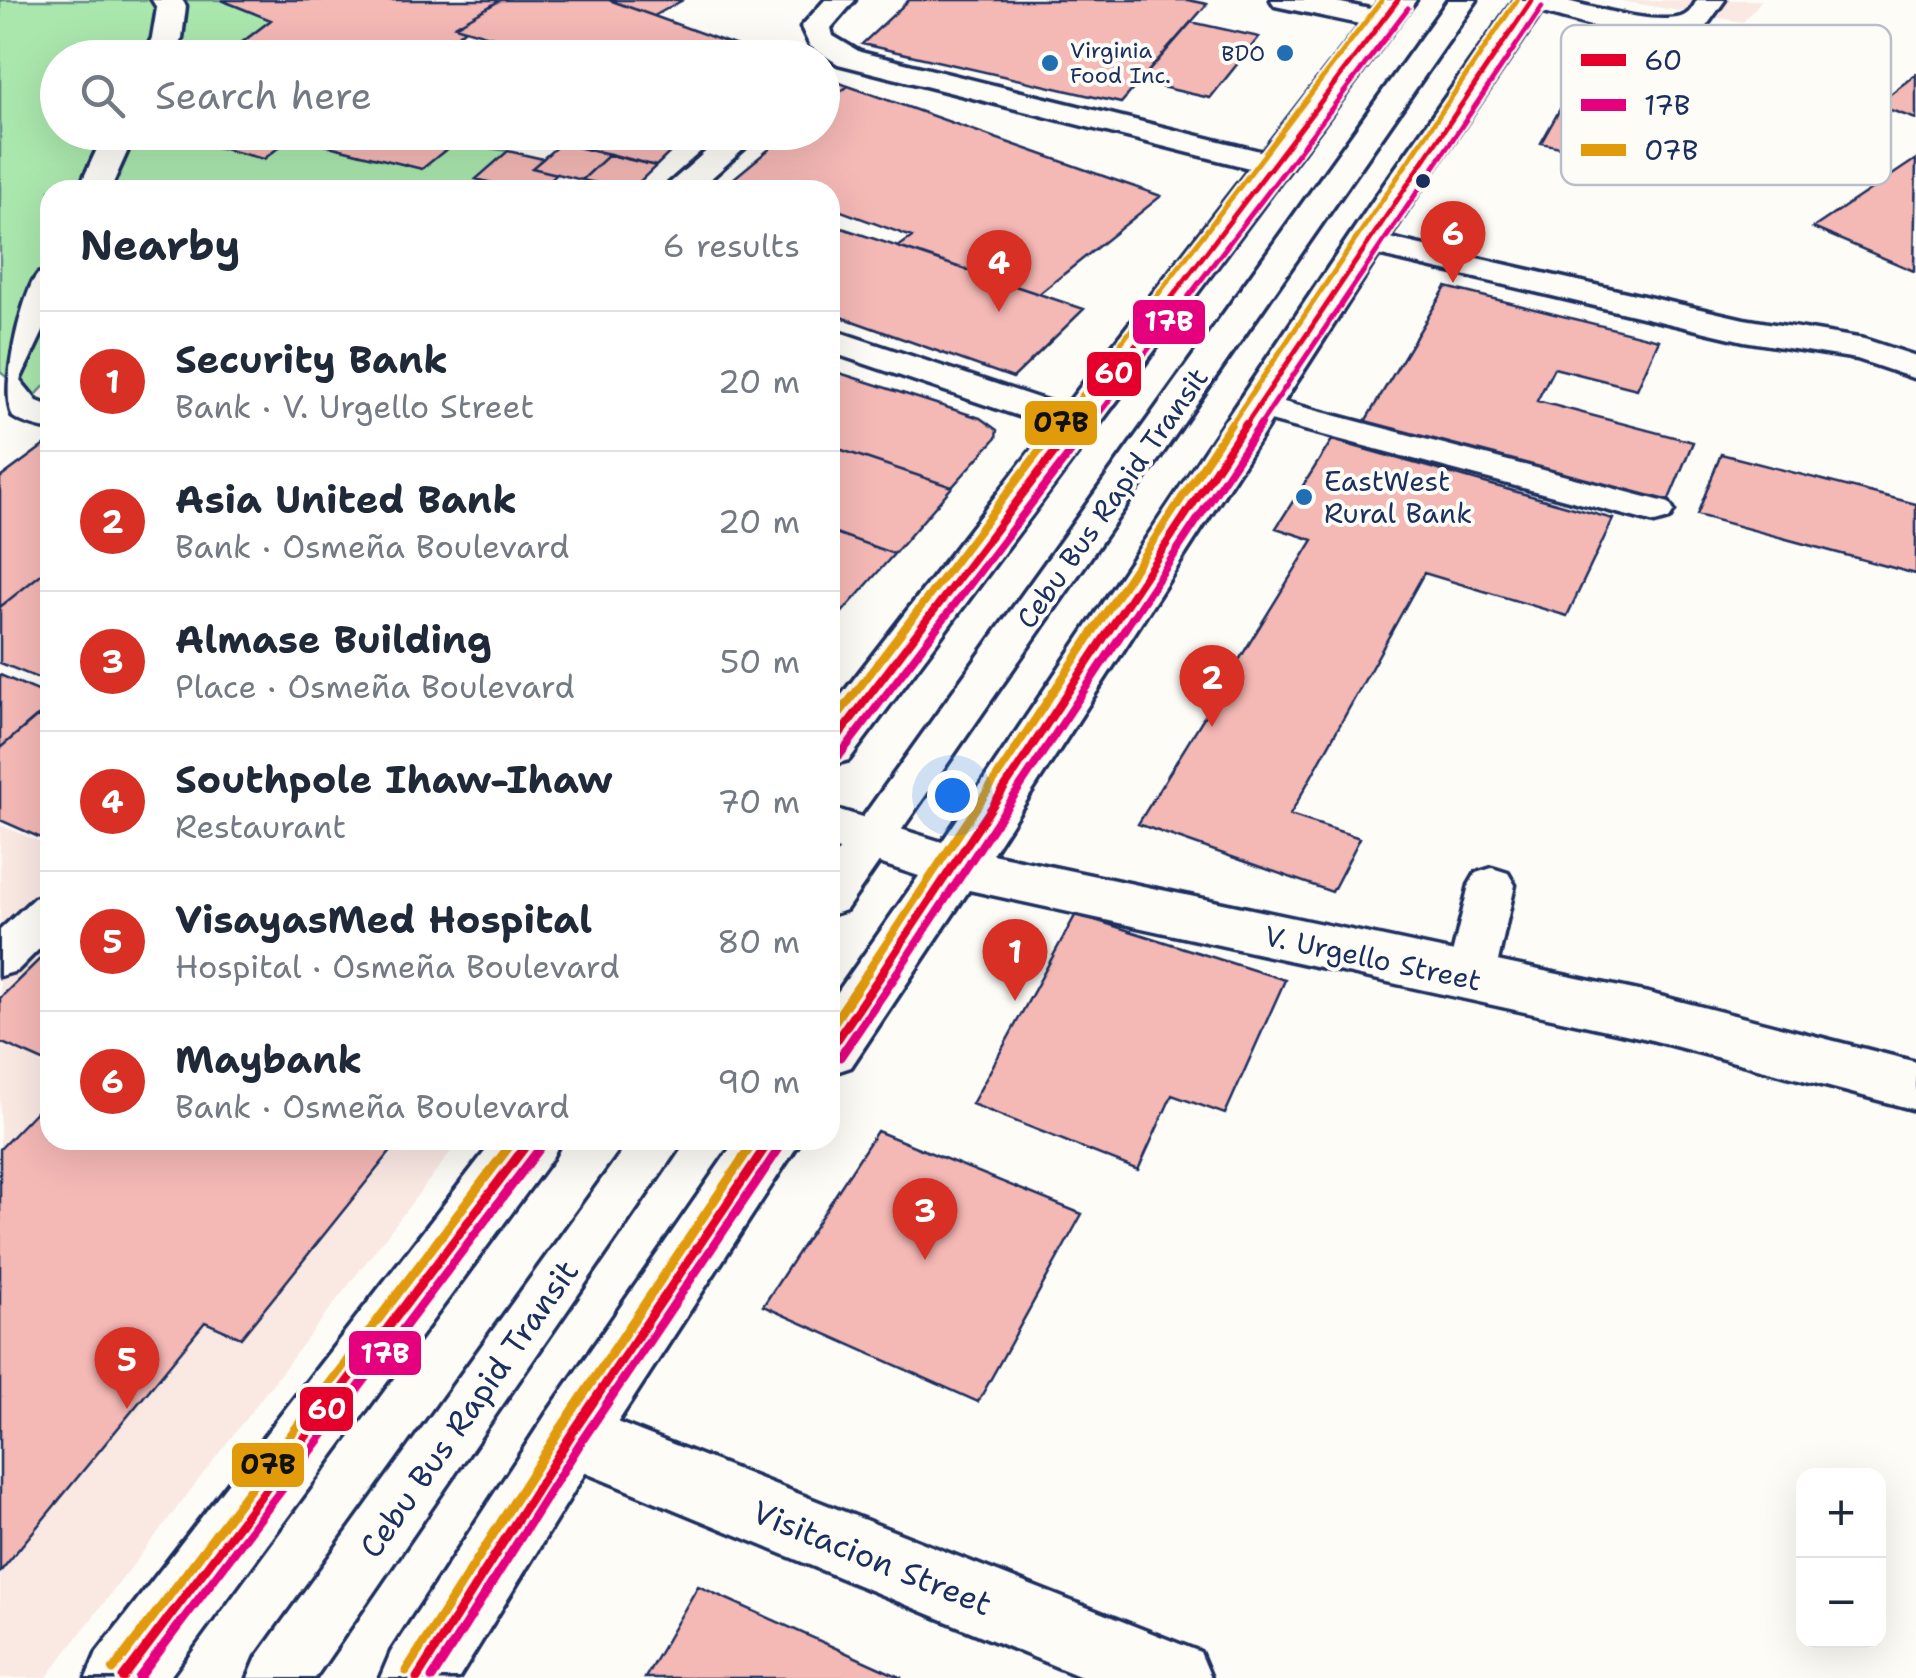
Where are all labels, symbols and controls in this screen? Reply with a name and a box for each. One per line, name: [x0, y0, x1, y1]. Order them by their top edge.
legend: [1561, 25, 1891, 185]
place label: Virginia Food Inc.: [1070, 36, 1171, 90]
place label: BDO: [1221, 39, 1265, 68]
search box: [40, 40, 840, 150]
text: 60: [1644, 41, 1682, 79]
marker: BDO: [1274, 42, 1296, 64]
marker: Virginia Food Inc.: [1039, 52, 1061, 74]
icon: search: [75, 68, 130, 123]
text: Search here: [155, 70, 372, 121]
text: 17B: [1644, 86, 1690, 124]
text: 07B: [1644, 131, 1698, 169]
unlabelled marker: [1413, 171, 1433, 191]
pin: 6: [1420, 200, 1486, 283]
text: Nearby: [80, 217, 240, 273]
text: 6 results: [663, 224, 800, 267]
pin: 4: [966, 230, 1032, 312]
line badge: 17B: [1131, 298, 1207, 346]
text: 17B: [1144, 302, 1194, 340]
text: Security Bank: [175, 334, 448, 385]
line badge: 60: [1085, 350, 1143, 398]
text: 60: [1094, 354, 1134, 392]
text: 1: [105, 360, 120, 403]
text: 20 m: [718, 360, 800, 403]
street label: Cebu Bus Rapid Transit: [1007, 360, 1217, 636]
text: Bank · V. Urgello Street: [175, 385, 534, 428]
line badge: 07B: [1023, 399, 1099, 447]
text: 07B: [1033, 403, 1089, 441]
place label: EastWest Rural Bank: [1324, 462, 1472, 532]
text: Asia United Bank: [175, 474, 517, 525]
marker: EastWest Rural Bank: [1293, 486, 1315, 508]
text: 2: [101, 500, 124, 543]
text: 20 m: [718, 500, 800, 543]
text: Bank · Osmeña Boulevard: [175, 525, 570, 568]
text: Almase Building: [175, 614, 492, 665]
text: 3: [101, 640, 124, 683]
text: 50 m: [720, 640, 800, 683]
pin: 2: [1180, 644, 1244, 727]
text: Place · Osmeña Boulevard: [175, 665, 575, 708]
text: Southpole Ihaw-Ihaw: [175, 754, 612, 805]
your location: [927, 770, 978, 821]
text: 4: [101, 780, 124, 823]
text: 70 m: [717, 780, 800, 823]
text: Restaurant: [175, 805, 346, 848]
text: VisayasMed Hospital: [175, 894, 592, 945]
street label: V. Urgello Street: [1261, 916, 1485, 1000]
pin: 1: [982, 918, 1048, 1001]
text: 5: [102, 920, 123, 963]
text: 80 m: [717, 920, 800, 963]
text: Hospital · Osmeña Boulevard: [175, 945, 620, 988]
text: Maybank: [175, 1034, 362, 1085]
text: 6: [101, 1060, 124, 1103]
text: 90 m: [717, 1060, 800, 1103]
text: Bank · Osmeña Boulevard: [175, 1085, 570, 1128]
pin: 3: [892, 1178, 958, 1260]
street label: Cebu Bus Rapid Transit: [349, 1251, 588, 1566]
pin: 5: [94, 1326, 160, 1409]
line badge: 17B: [347, 1329, 423, 1377]
text: 17B: [360, 1334, 410, 1372]
line badge: 60: [298, 1385, 355, 1433]
text: 60: [307, 1390, 347, 1428]
line badge: 07B: [230, 1441, 306, 1489]
text: 07B: [240, 1445, 296, 1483]
map controls: [1796, 1468, 1886, 1648]
button: +: [1796, 1468, 1886, 1558]
street label: Visitacion Street: [746, 1490, 998, 1625]
button: −: [1796, 1558, 1886, 1648]

